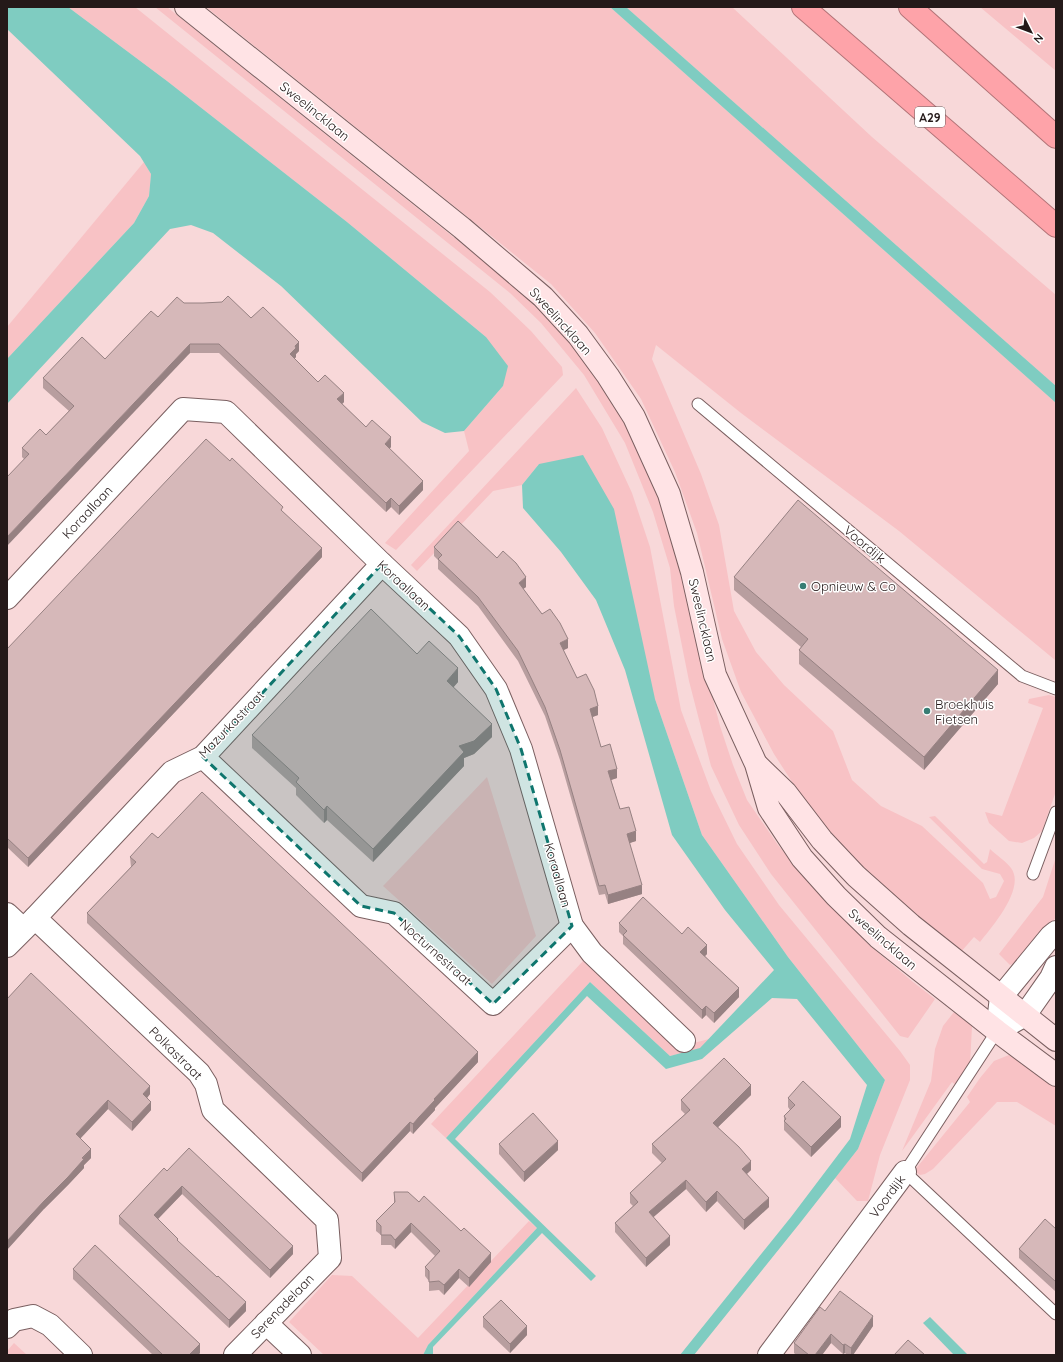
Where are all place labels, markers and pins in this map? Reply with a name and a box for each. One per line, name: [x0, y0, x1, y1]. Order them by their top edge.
place label: Opnieuw & Co: [811, 578, 896, 594]
marker: Opnieuw & Co: [798, 581, 808, 591]
place label: Broekhuis Fietsen: [935, 696, 994, 727]
marker: Broekhuis Fietsen: [922, 706, 932, 716]

